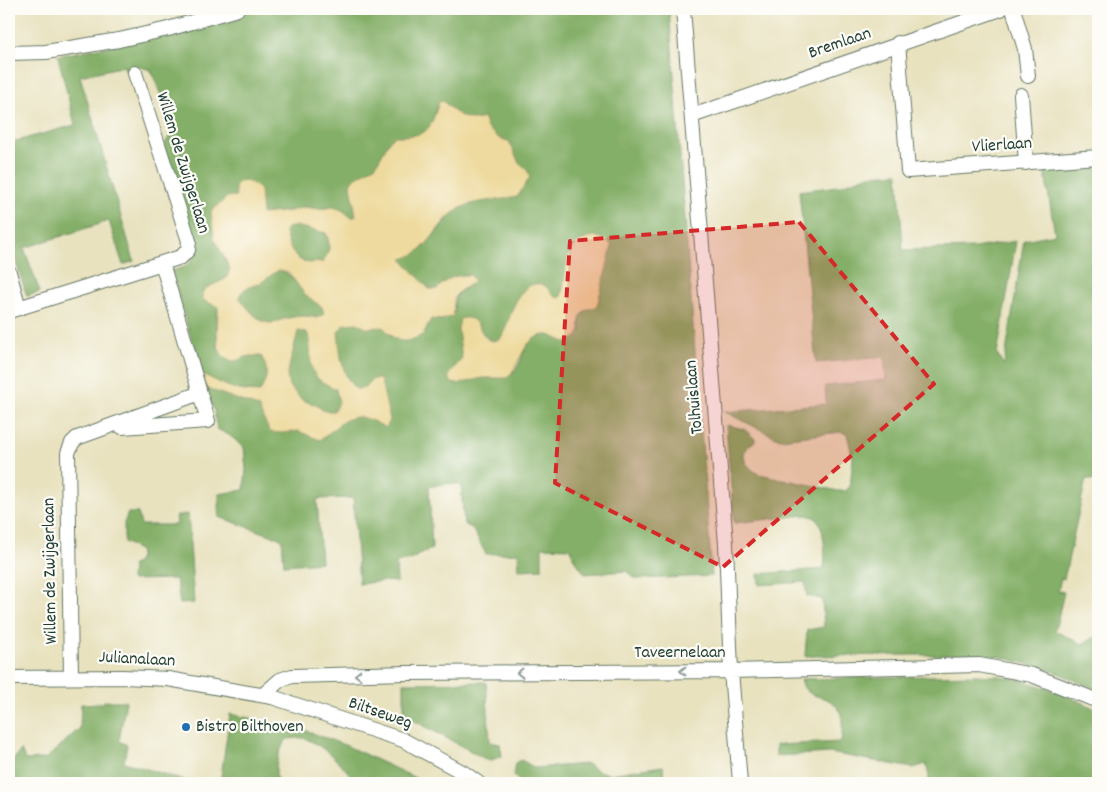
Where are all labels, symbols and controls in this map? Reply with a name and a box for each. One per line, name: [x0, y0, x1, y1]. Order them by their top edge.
street label: Bremlaan: [805, 22, 875, 66]
street label: Willem de Zwijgerlaan: [149, 89, 215, 237]
street label: Vlierlaan: [971, 131, 1033, 161]
street label: Tolhuislaan: [679, 359, 711, 435]
street label: Willem de Zwijgerlaan: [37, 497, 65, 645]
street label: Taveernelaan: [634, 641, 726, 666]
street label: Julianalaan: [98, 646, 176, 674]
one-way arrow: [678, 666, 686, 677]
one-way arrow: [516, 668, 524, 678]
one-way arrow: [353, 669, 361, 680]
street label: Biltseweg: [345, 691, 415, 737]
place label: Bistro Bilthoven: [196, 715, 304, 740]
marker: Bistro Bilthoven: [180, 721, 192, 733]

